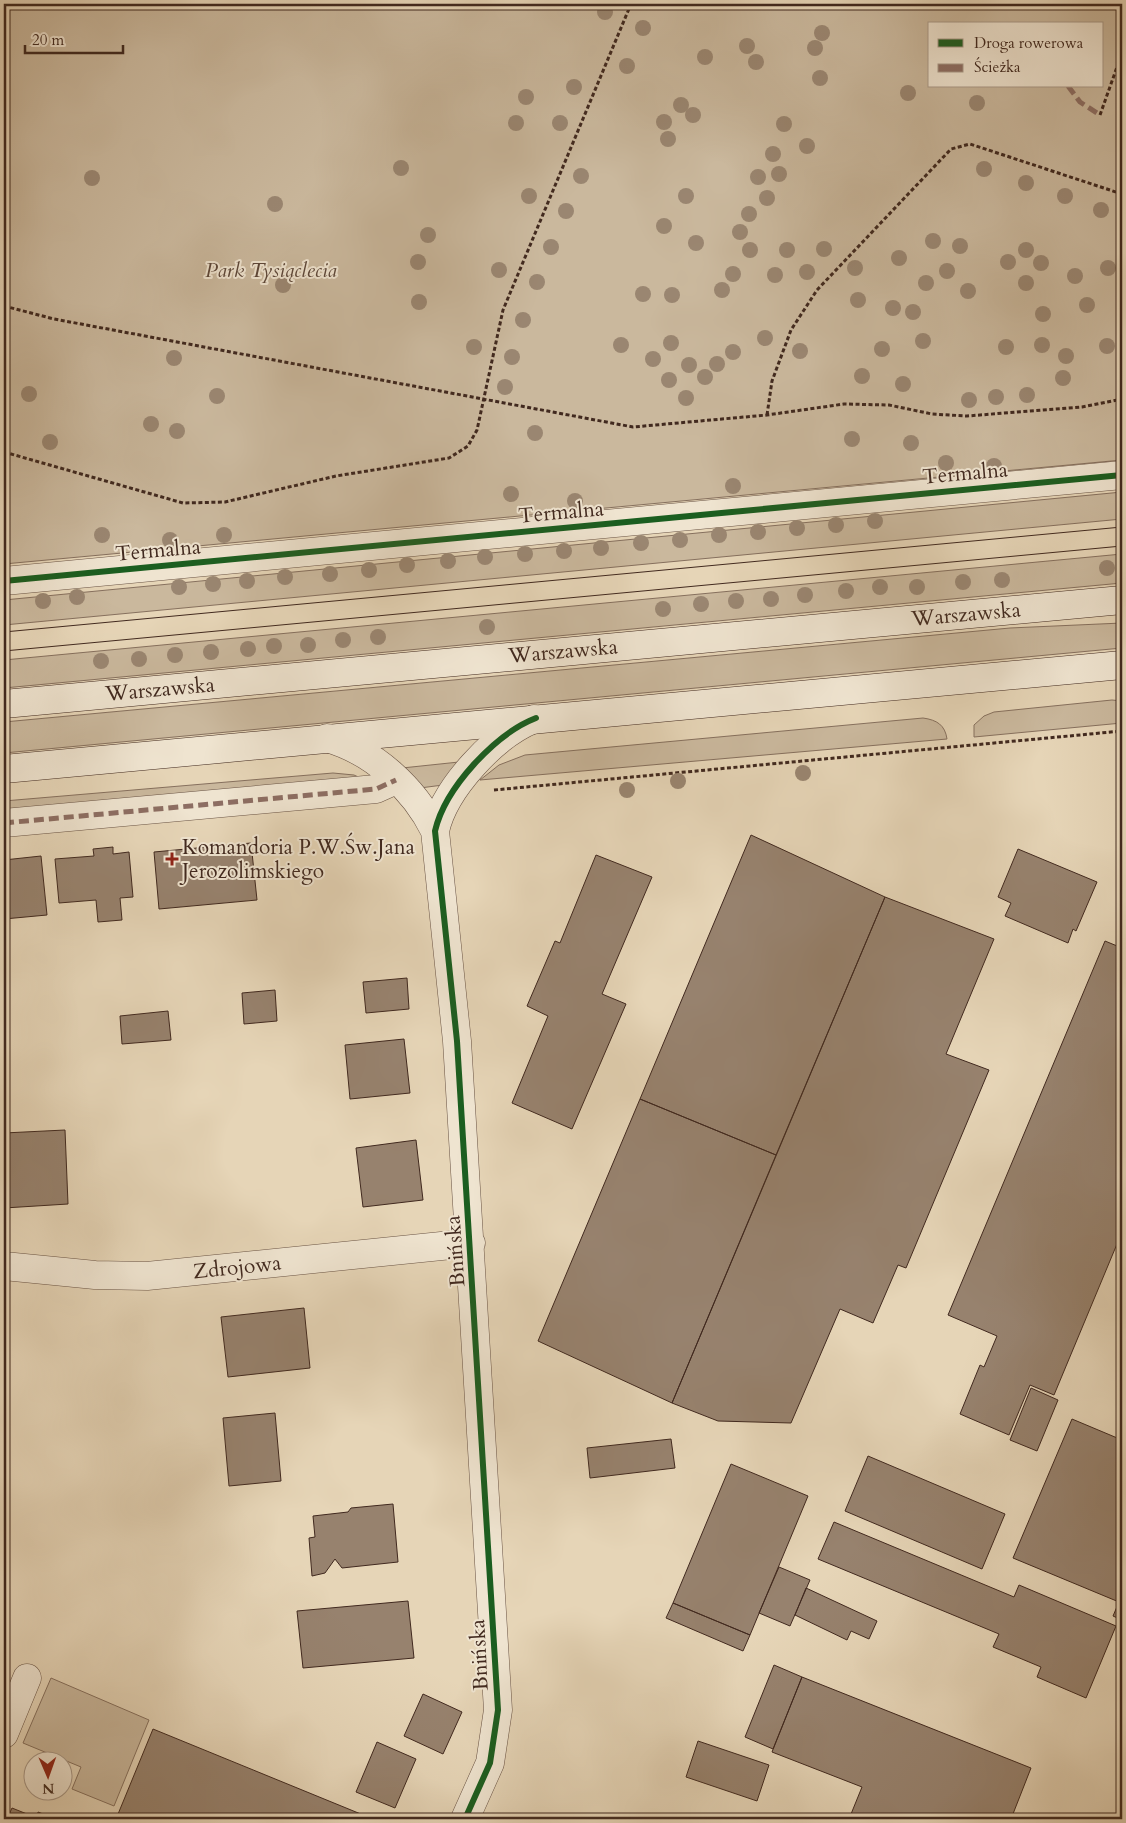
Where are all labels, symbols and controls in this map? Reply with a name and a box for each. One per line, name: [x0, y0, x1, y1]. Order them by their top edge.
scale bar: [25, 22, 122, 54]
legend: [928, 22, 1104, 88]
text: 20 m: [32, 30, 64, 50]
text: Droga rowerowa: [974, 33, 1084, 53]
text: Ścieżka: [974, 57, 1021, 77]
park label: Park Tysiąclecia: [205, 256, 337, 285]
street label: Termalna: [921, 455, 1009, 492]
street label: Termalna: [517, 494, 605, 531]
street label: Termalna: [114, 532, 202, 569]
street label: Warszawska: [909, 595, 1022, 634]
street label: Warszawska: [506, 632, 619, 671]
street label: Warszawska: [103, 670, 216, 709]
place label: Komandoria P.W.Św.Jana Jerozolimskiego: [179, 832, 415, 886]
marker: Komandoria P.W.Św.Jana Jerozolimskiego: [166, 853, 178, 865]
street label: Bnińska: [439, 1214, 472, 1288]
street label: Zdrojowa: [192, 1248, 282, 1287]
street label: Bnińska: [463, 1619, 496, 1691]
north arrow: [22, 1750, 72, 1800]
text: N: [42, 1779, 55, 1798]

